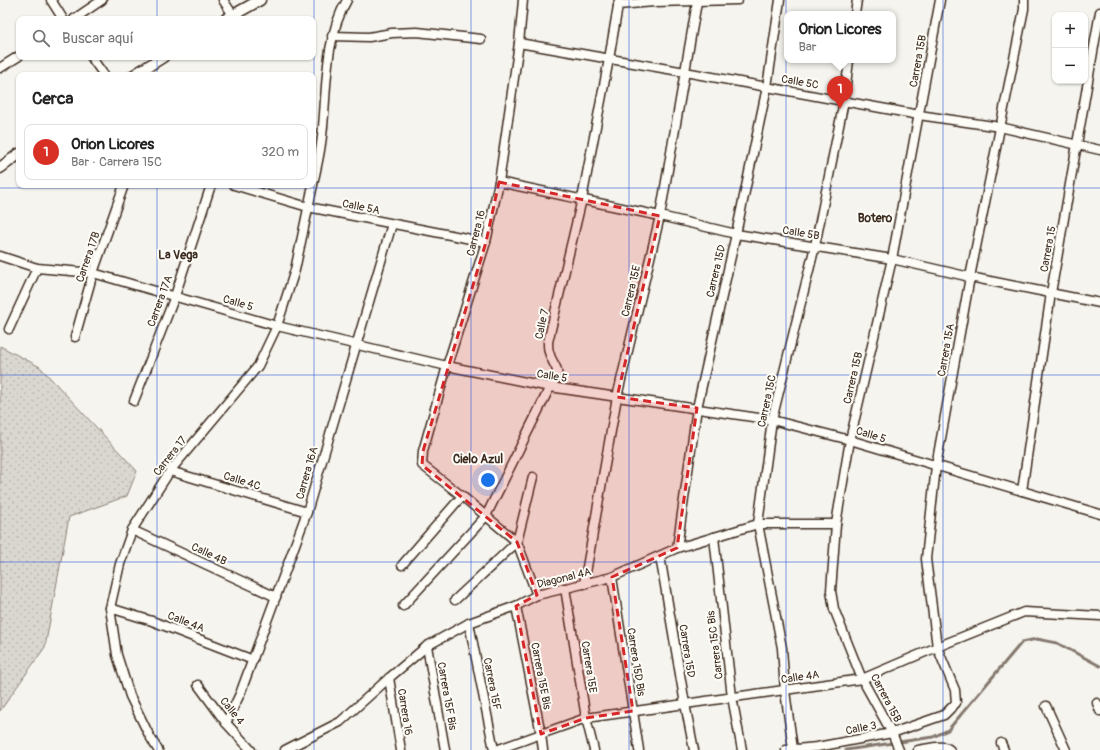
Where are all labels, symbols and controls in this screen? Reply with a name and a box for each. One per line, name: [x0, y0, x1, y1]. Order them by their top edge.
popup: [784, 11, 896, 63]
map controls: [1052, 12, 1088, 84]
button: +: [1052, 12, 1088, 48]
search box: [16, 16, 316, 60]
text: Orion Licores: [798, 20, 882, 39]
icon: search: [30, 27, 52, 49]
text: Buscar aquí: [62, 29, 134, 48]
street label: Carrera 15B: [907, 34, 929, 88]
text: Bar: [798, 39, 816, 55]
button: −: [1052, 48, 1088, 84]
street label: Calle 5C: [780, 72, 820, 92]
pin: 1: [827, 76, 853, 109]
text: Cerca: [32, 88, 73, 109]
text: Orion Licores: [71, 135, 154, 154]
text: 1: [43, 144, 49, 160]
text: 320 m: [261, 144, 299, 160]
text: Bar · Carrera 15C: [71, 154, 162, 170]
street label: Calle 5A: [341, 197, 381, 217]
street label: Carrera 16: [464, 209, 488, 257]
district label: Botero: [858, 211, 893, 226]
street label: Calle 5B: [782, 224, 820, 242]
street label: Carrera 15: [1038, 225, 1058, 273]
street label: Carrera 17B: [73, 230, 103, 284]
street label: Carrera 15D: [704, 243, 728, 299]
district label: La Vega: [158, 248, 198, 263]
street label: Carrera 15E: [619, 264, 643, 318]
street label: Carrera 17A: [145, 274, 175, 328]
street label: Calle 5: [221, 292, 255, 314]
street label: Calle 7: [532, 307, 552, 340]
street label: Carrera 15A: [935, 322, 957, 378]
street label: Carrera 15B: [841, 351, 865, 405]
street label: Calle 5: [536, 367, 568, 385]
street label: Carrera 15C: [755, 373, 779, 428]
street label: Calle 5: [854, 424, 888, 446]
street label: Carrera 17: [151, 434, 190, 478]
street label: Carrera 16A: [293, 445, 321, 501]
district label: Cielo Azul: [453, 452, 503, 467]
street label: Calle 4C: [222, 469, 262, 493]
your location: [478, 470, 498, 490]
street label: Calle 4B: [189, 540, 229, 568]
street label: Diagonal 4A: [536, 565, 592, 591]
street label: Calle 4A: [166, 609, 206, 635]
street label: Carrera 15C Bis: [704, 610, 726, 680]
street label: Carrera 15D: [676, 624, 698, 679]
street label: Carrera 15D Bis: [624, 627, 648, 697]
street label: Carrera 15E: [578, 640, 600, 694]
street label: Carrera 15E Bis: [528, 641, 554, 711]
street label: Carrera 15F: [481, 657, 504, 712]
street label: Carrera 15F Bis: [435, 661, 459, 731]
street label: Calle 4A: [780, 668, 820, 686]
street label: Carrera 15B: [868, 672, 904, 724]
street label: Carrera 16: [395, 688, 415, 736]
street label: Calle 4: [217, 695, 247, 728]
street label: Calle 3: [844, 719, 878, 737]

